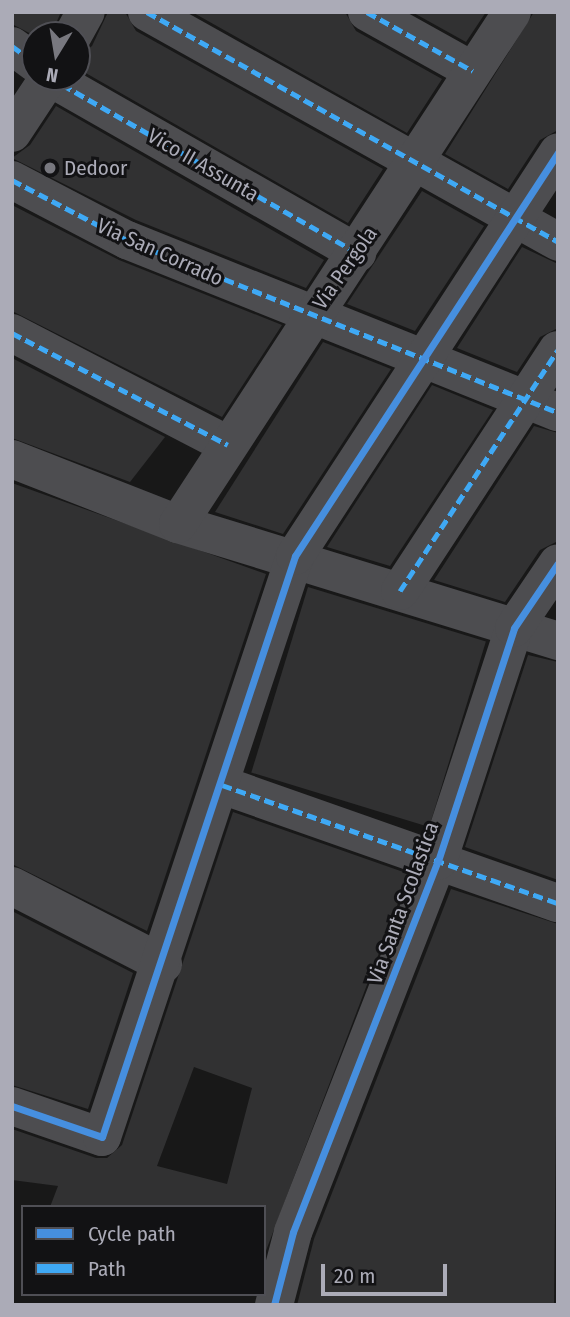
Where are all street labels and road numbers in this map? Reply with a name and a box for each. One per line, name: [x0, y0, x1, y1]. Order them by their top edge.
street label: Vico II Assunta: [143, 123, 263, 207]
street label: Via San Corrado: [93, 213, 227, 291]
street label: Via Pergola: [307, 222, 383, 314]
street label: Via Santa Scolastica: [362, 818, 444, 988]

